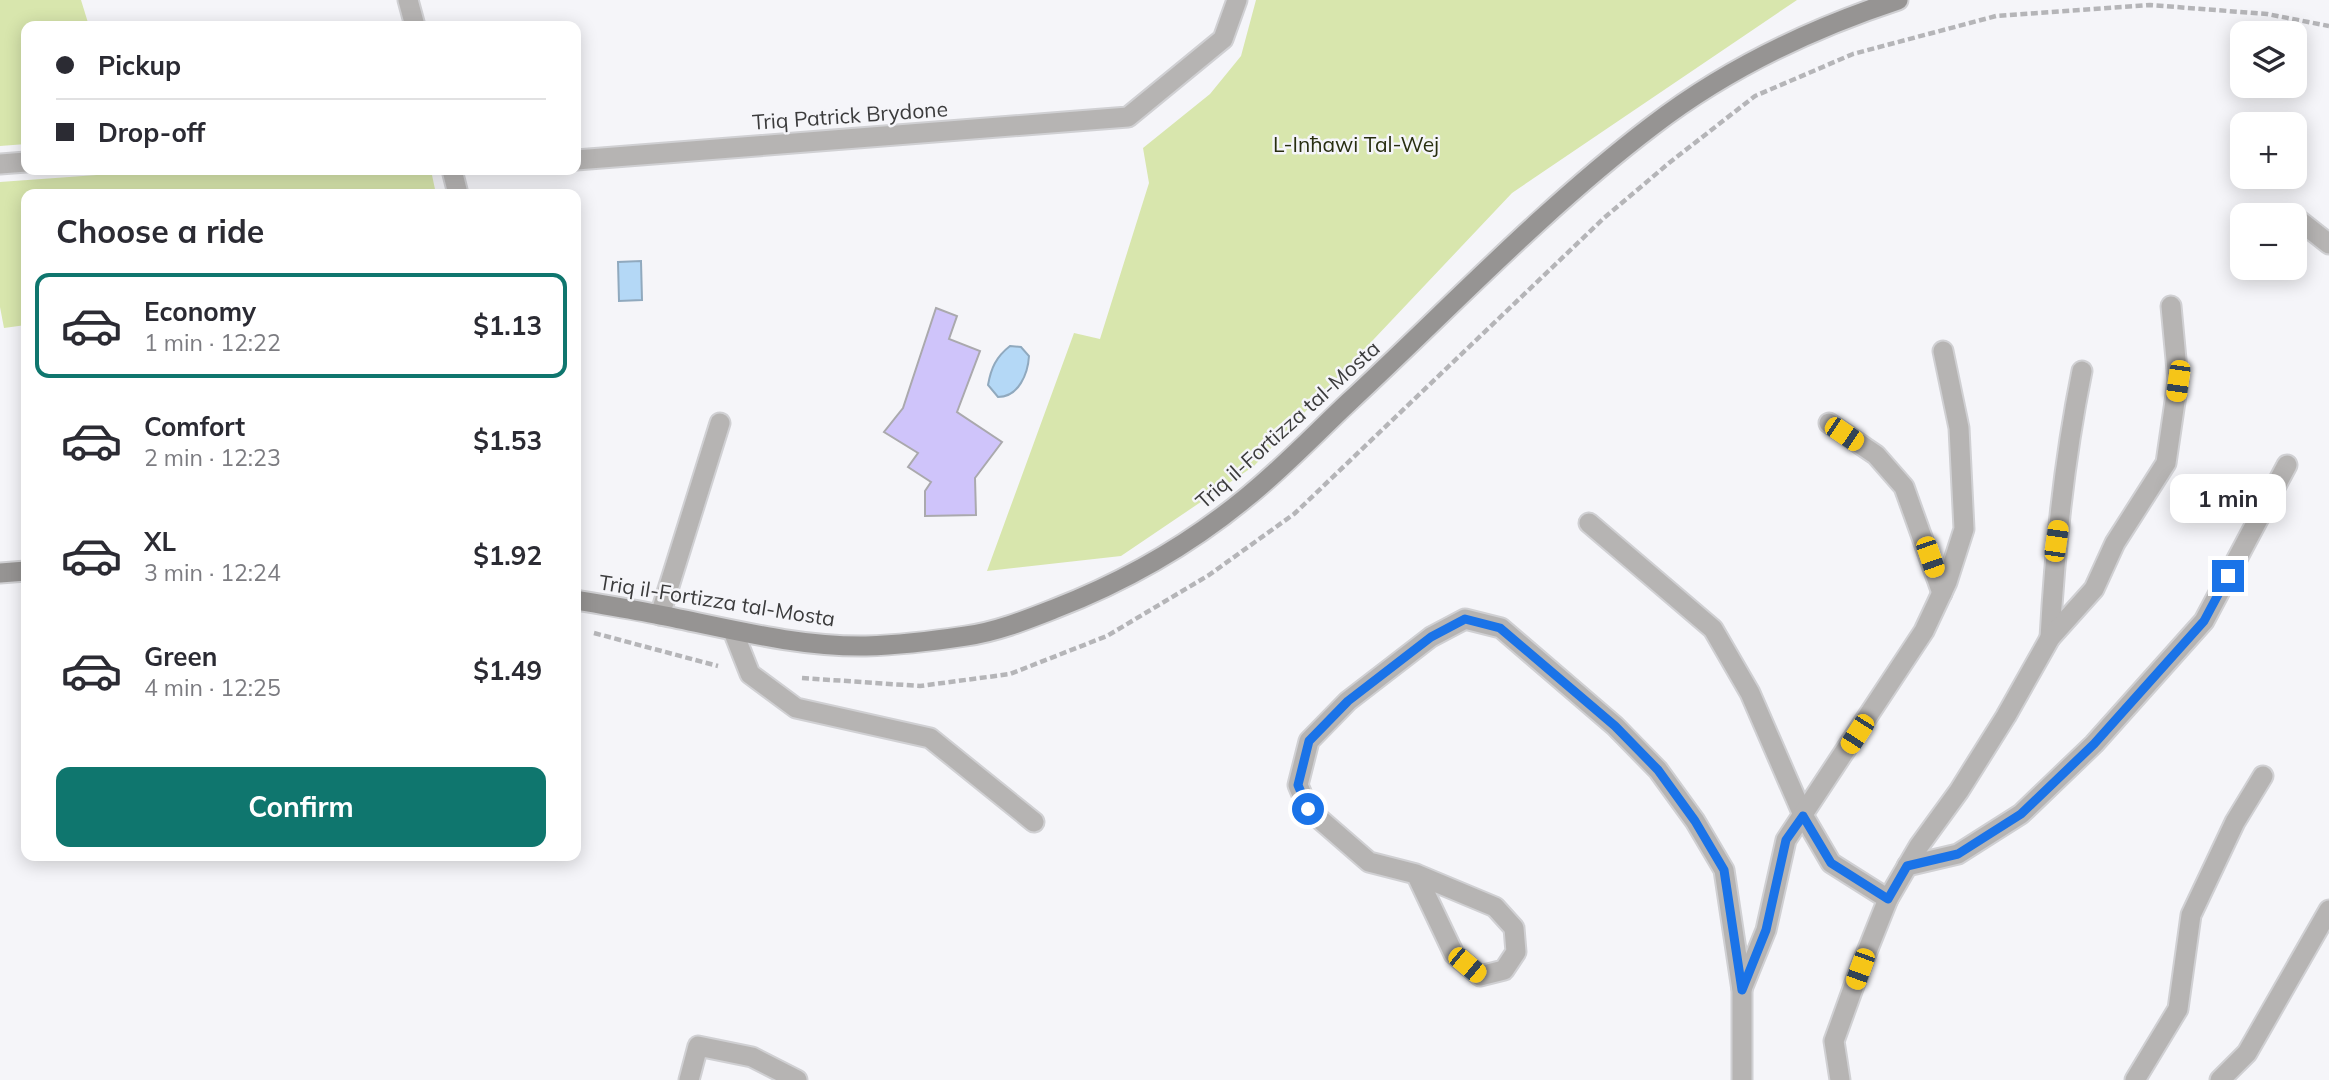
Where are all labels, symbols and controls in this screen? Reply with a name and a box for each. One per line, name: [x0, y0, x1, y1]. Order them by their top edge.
map controls: [2230, 21, 2307, 280]
button: layers: [2230, 21, 2307, 98]
text: Pickup: [98, 49, 181, 82]
street label: Triq Patrick Brydone: [751, 95, 949, 135]
button: +: [2230, 112, 2307, 189]
text: Drop-off: [98, 116, 205, 149]
park label: L-Inħawi Tal-Wej: [1273, 131, 1439, 157]
button: −: [2230, 203, 2307, 280]
text: Choose a ride: [56, 211, 264, 251]
icon: car: [60, 294, 123, 357]
text: Economy: [144, 295, 256, 328]
text: $1.13: [473, 309, 542, 342]
text: 1 min · 12:22: [144, 328, 281, 357]
street label: Triq il-Fortizza tal-Mosta: [1190, 335, 1385, 514]
car: [2165, 359, 2192, 403]
icon: car: [60, 409, 123, 472]
text: Comfort: [144, 410, 245, 443]
car: [1821, 414, 1868, 454]
text: $1.53: [473, 424, 542, 457]
text: 2 min · 12:23: [144, 443, 281, 472]
callout: 1 min: [2170, 475, 2286, 524]
text: 1 min: [2198, 484, 2258, 513]
car: [2043, 519, 2070, 563]
icon: car: [60, 524, 123, 587]
text: XL: [144, 525, 176, 558]
car: [1914, 534, 1947, 580]
text: $1.92: [473, 539, 542, 572]
text: 3 min · 12:24: [144, 558, 281, 587]
route end: [2212, 560, 2244, 592]
street label: Triq il-Fortizza tal-Mosta: [597, 569, 837, 632]
icon: car: [60, 639, 123, 702]
text: Green: [144, 640, 217, 673]
text: $1.49: [473, 654, 542, 687]
text: 4 min · 12:25: [144, 673, 281, 702]
car: [1837, 711, 1878, 757]
button: Confirm: [56, 767, 546, 847]
route start: [1292, 793, 1324, 825]
car: [1445, 943, 1490, 987]
car: [1843, 946, 1878, 992]

